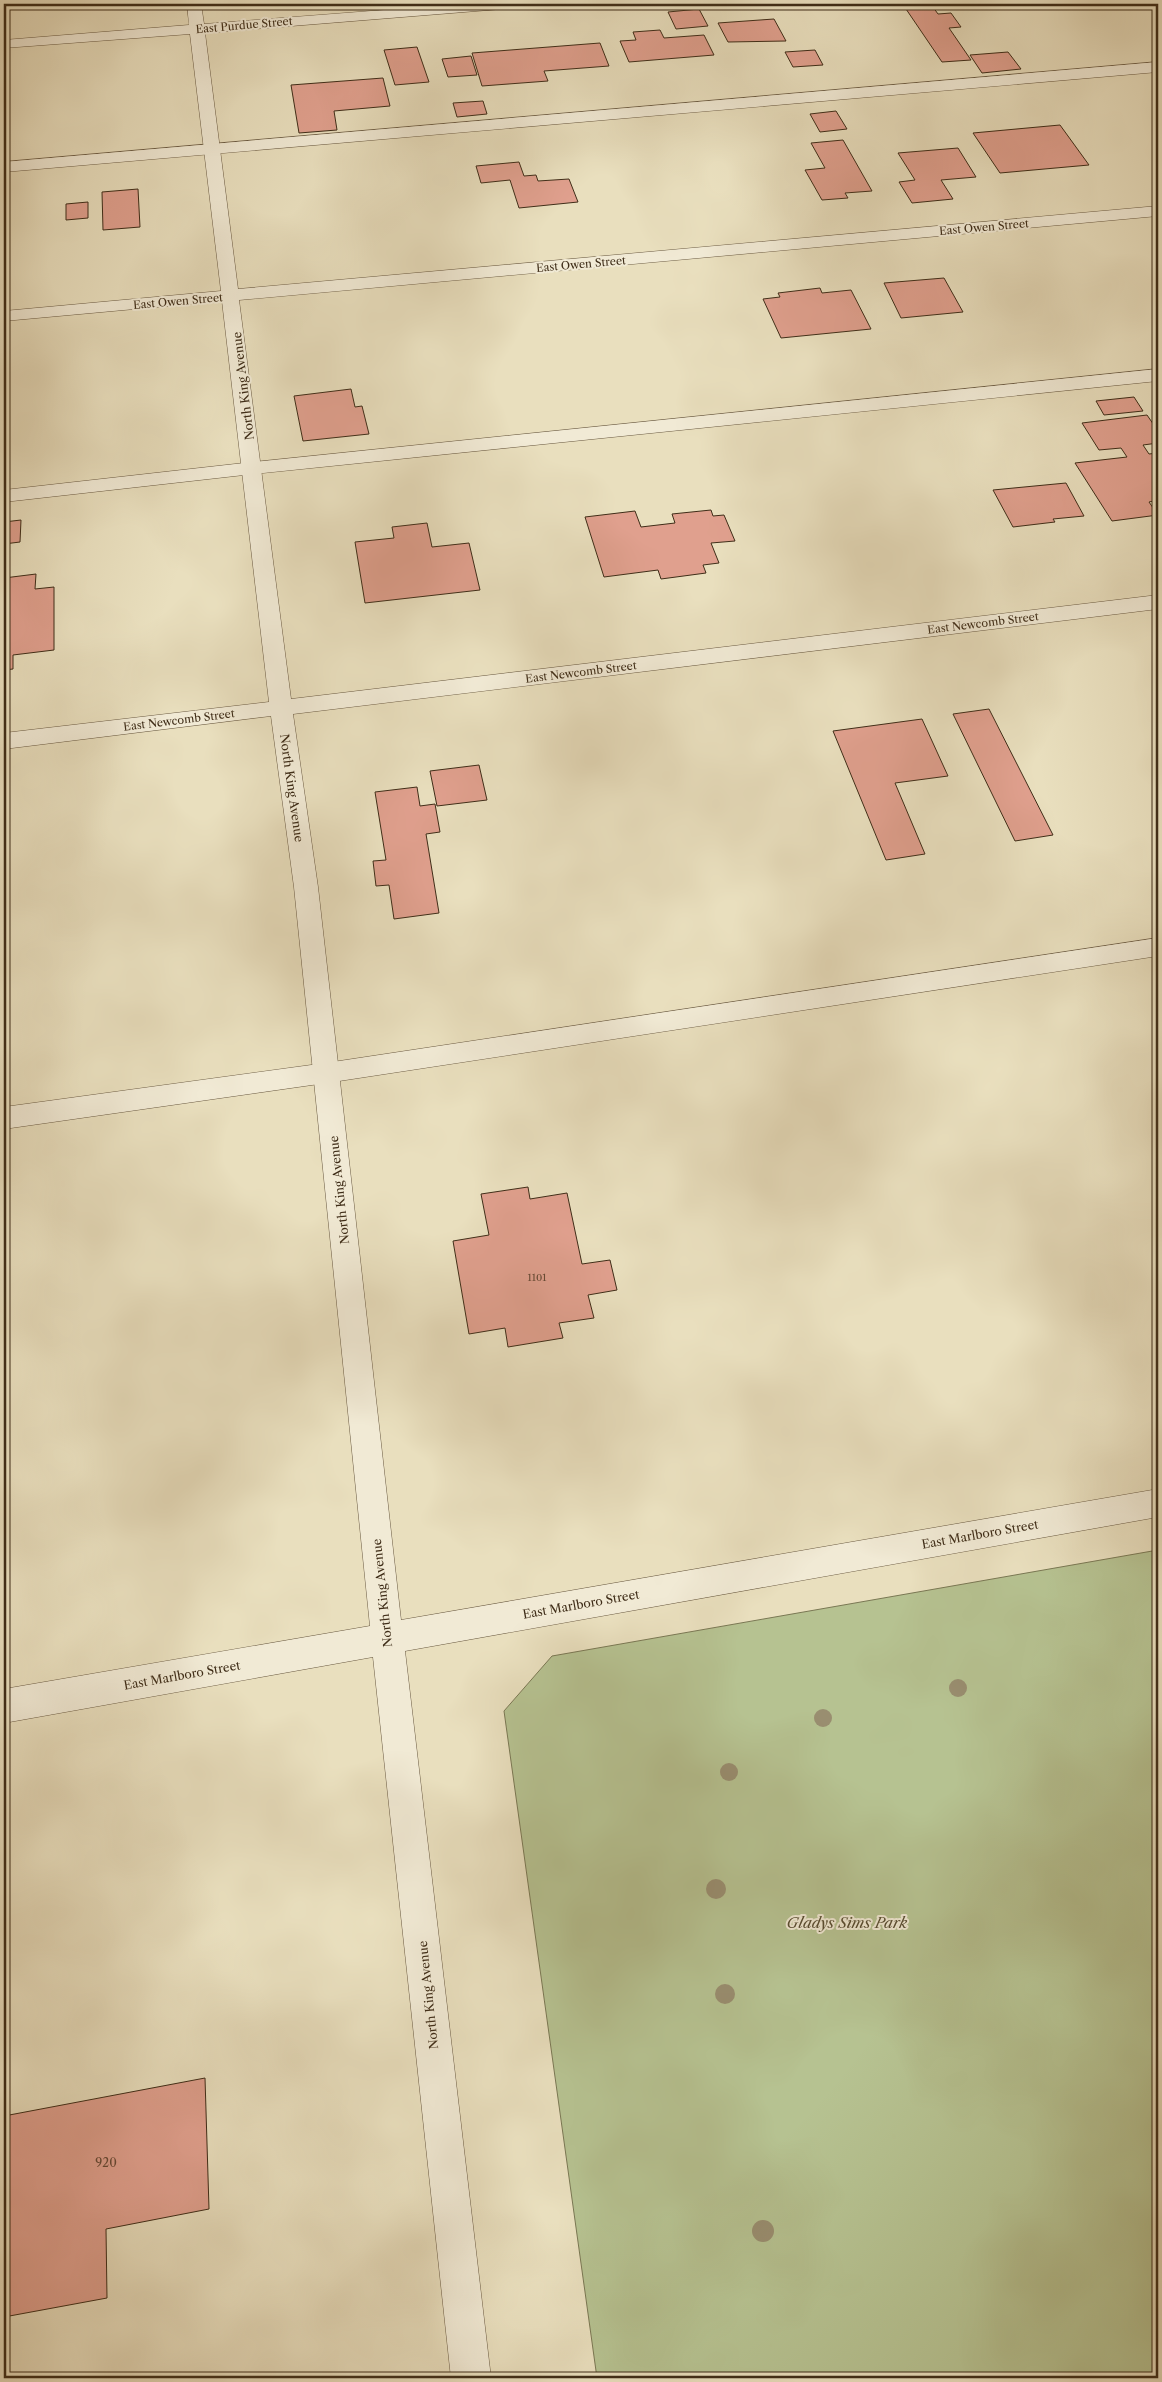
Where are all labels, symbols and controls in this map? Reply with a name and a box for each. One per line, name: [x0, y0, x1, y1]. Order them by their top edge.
street label: East Purdue Street: [195, 14, 293, 36]
street label: East Owen Street: [939, 216, 1030, 238]
street label: East Owen Street: [536, 253, 627, 275]
street label: East Owen Street: [133, 290, 224, 312]
street label: North King Avenue: [229, 331, 257, 441]
street label: East Newcomb Street: [927, 609, 1040, 637]
street label: East Newcomb Street: [525, 658, 638, 686]
street label: East Newcomb Street: [123, 706, 236, 734]
street label: North King Avenue: [277, 733, 307, 843]
street label: North King Avenue: [326, 1135, 352, 1245]
house number: 1101: [528, 1271, 547, 1284]
street label: East Marlboro Street: [920, 1516, 1040, 1552]
street label: North King Avenue: [369, 1538, 395, 1648]
street label: East Marlboro Street: [521, 1586, 641, 1622]
street label: East Marlboro Street: [122, 1657, 242, 1693]
park label: Gladys Sims Park: [787, 1913, 908, 1932]
street label: North King Avenue: [415, 1940, 441, 2050]
house number: 920: [95, 2155, 117, 2170]

